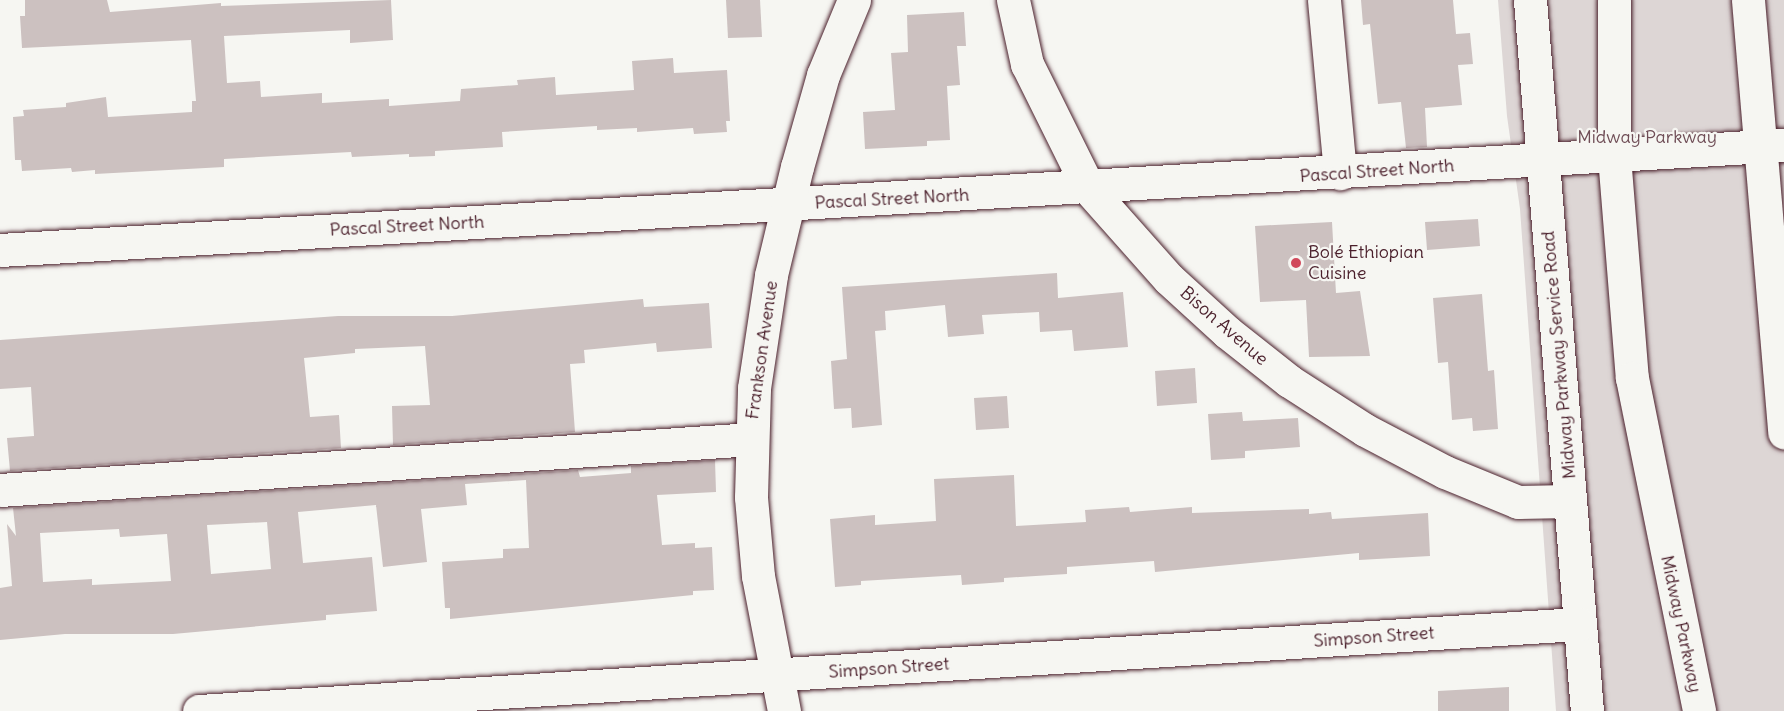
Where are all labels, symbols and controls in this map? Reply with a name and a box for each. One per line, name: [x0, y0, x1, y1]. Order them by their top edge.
park label: Midway Parkway: [1577, 126, 1717, 148]
street label: Pascal Street North: [1299, 155, 1455, 187]
street label: Pascal Street North: [814, 184, 970, 214]
street label: Pascal Street North: [329, 211, 485, 241]
street label: Midway Parkway Service Road: [1537, 230, 1581, 480]
place label: Bolé Ethiopian Cuisine: [1308, 242, 1424, 284]
marker: Bolé Ethiopian Cuisine: [1289, 256, 1303, 270]
street label: Frankson Avenue: [742, 279, 782, 421]
street label: Bison Avenue: [1176, 282, 1272, 370]
street label: Midway Parkway: [1656, 553, 1706, 695]
street label: Simpson Street: [1313, 622, 1435, 652]
street label: Simpson Street: [828, 653, 950, 683]

